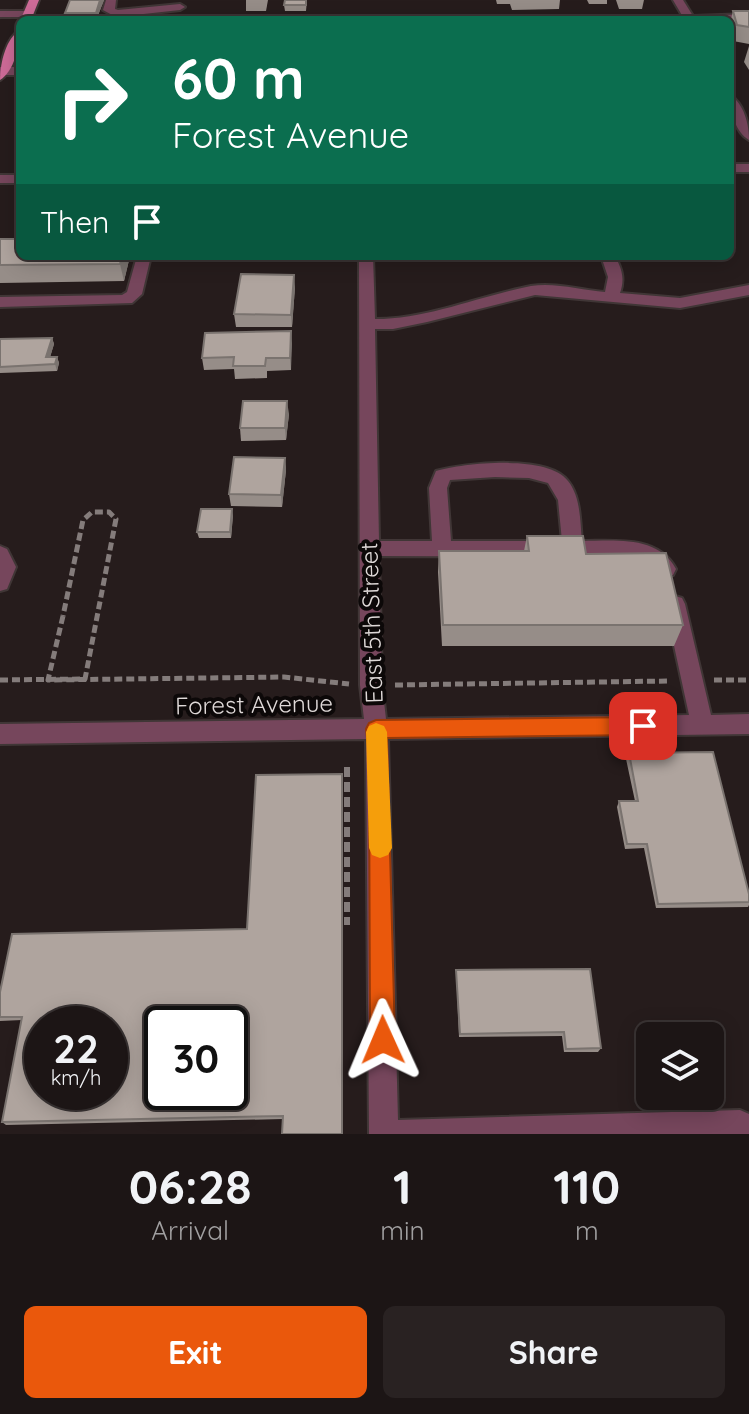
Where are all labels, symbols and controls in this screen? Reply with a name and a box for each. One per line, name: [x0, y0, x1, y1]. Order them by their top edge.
text: 60 m: [172, 43, 305, 113]
icon: right: [40, 48, 144, 152]
text: Forest Avenue: [172, 112, 409, 157]
icon: arrive: [125, 200, 169, 244]
text: Then: [40, 203, 109, 241]
street label: East 5th Street: [353, 542, 389, 704]
street label: Forest Avenue: [175, 688, 333, 720]
pin: [609, 692, 677, 760]
icon: arrive: [621, 704, 665, 748]
position arrow: [341, 998, 425, 1082]
speed limit sign: 30: [144, 1006, 248, 1110]
map controls: [636, 1022, 724, 1110]
button: layers: [636, 1022, 724, 1110]
text: 22: [53, 1023, 99, 1073]
text: km/h: [51, 1065, 101, 1090]
text: 06:28: [129, 1156, 252, 1216]
text: 1: [393, 1156, 412, 1216]
text: 110: [553, 1156, 620, 1216]
text: Arrival: [151, 1214, 229, 1247]
text: min: [380, 1214, 425, 1247]
text: m: [575, 1214, 599, 1247]
button: Exit: [24, 1306, 367, 1398]
button: Share: [383, 1306, 725, 1398]

